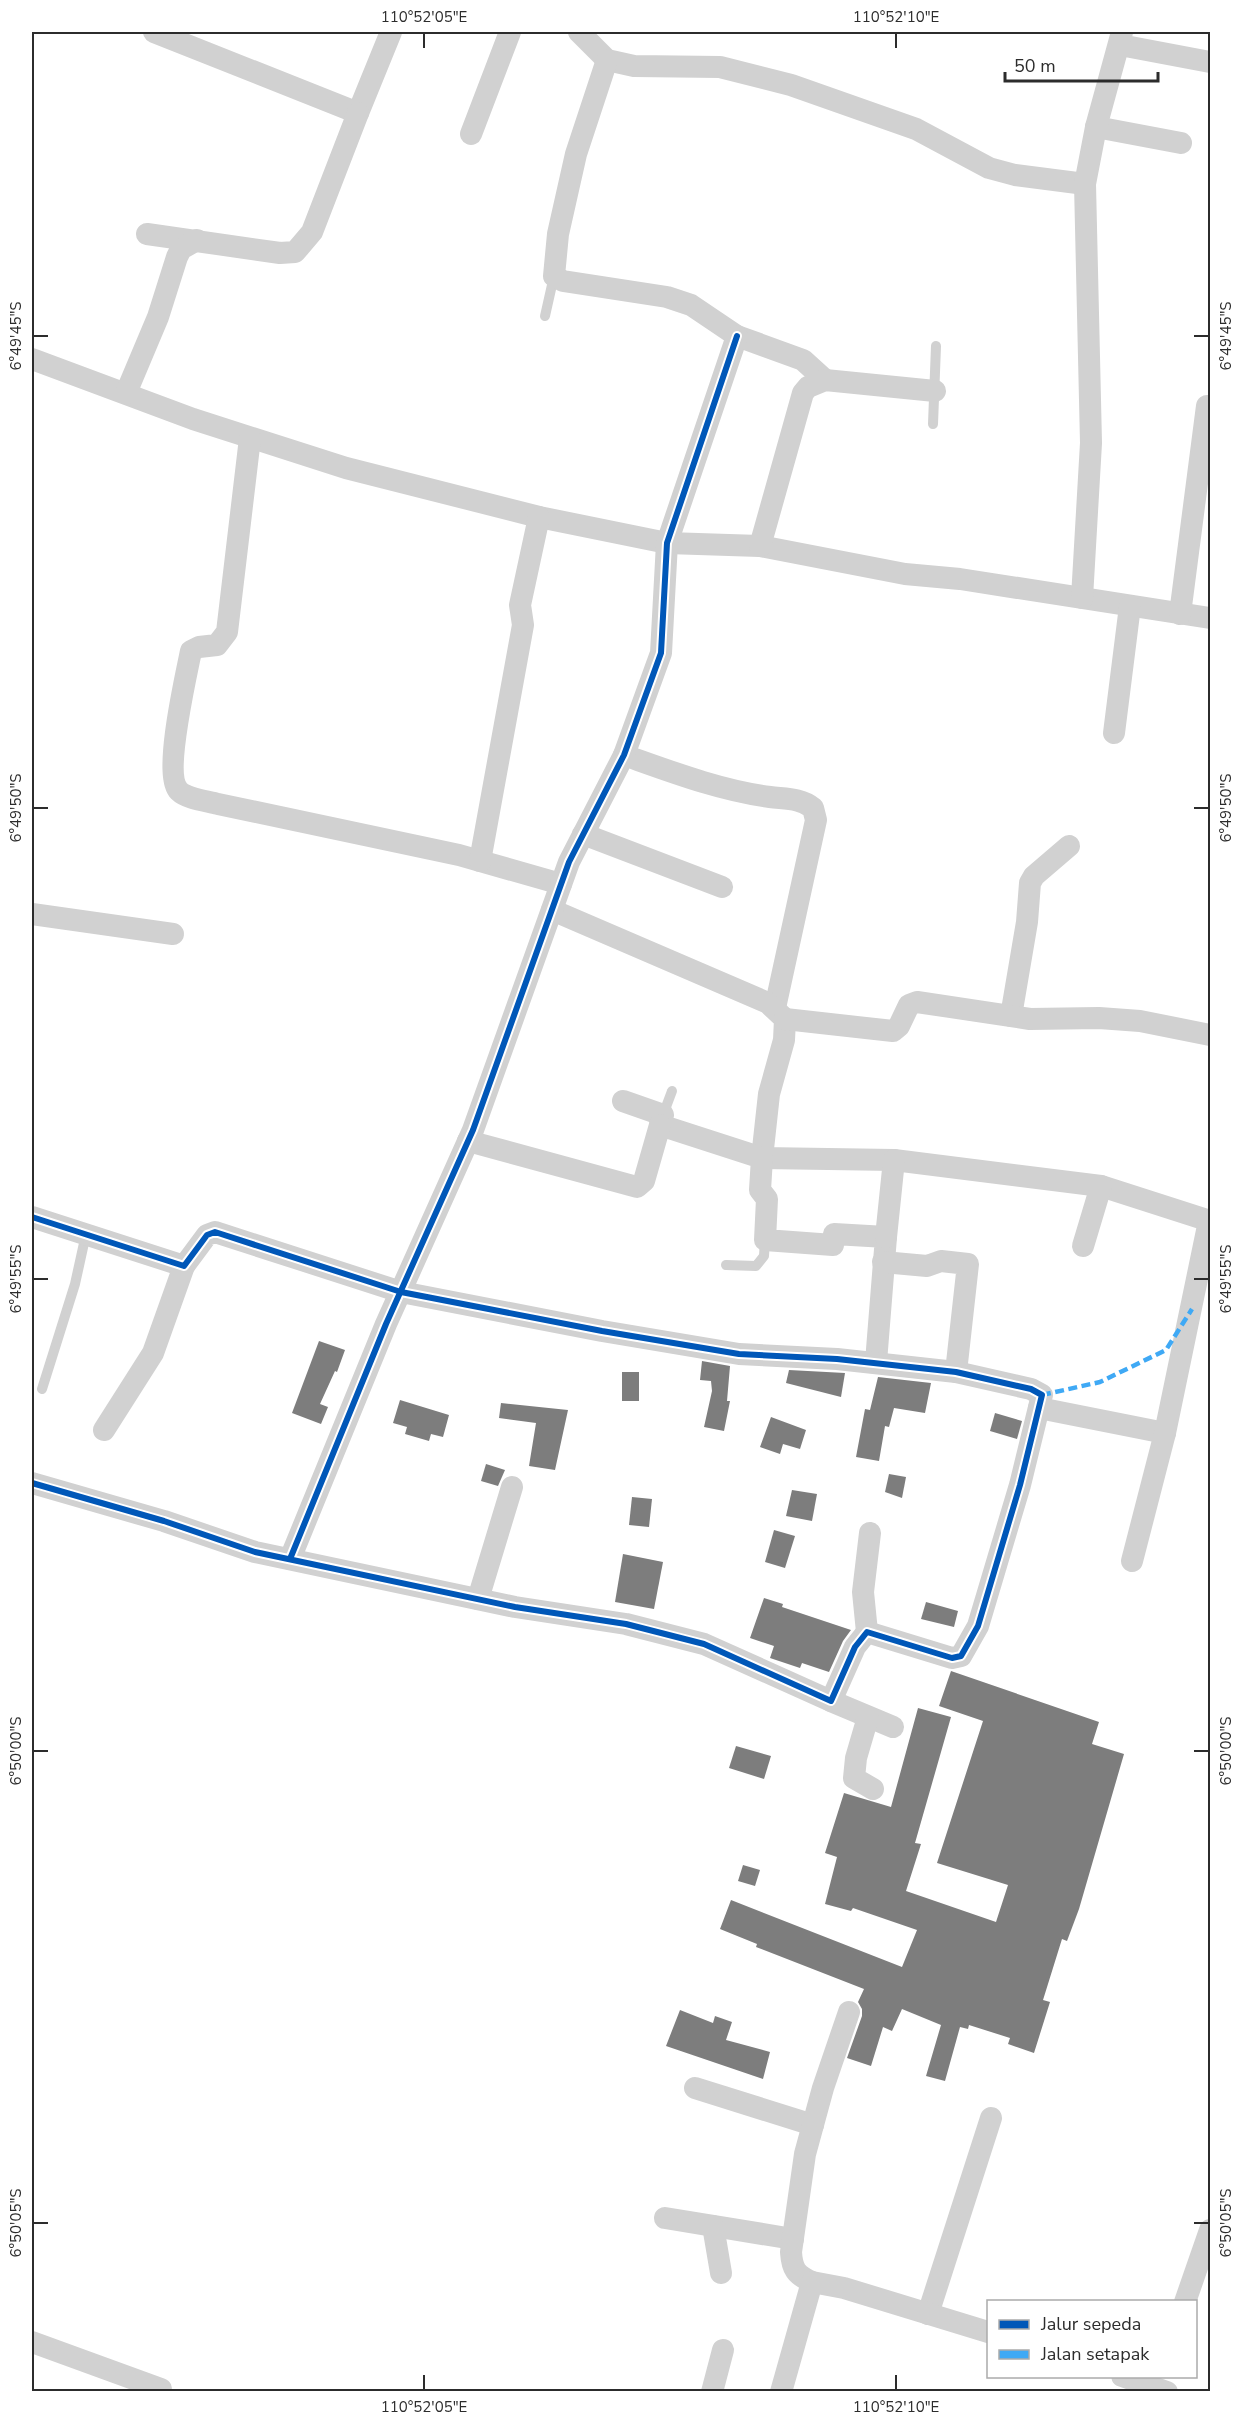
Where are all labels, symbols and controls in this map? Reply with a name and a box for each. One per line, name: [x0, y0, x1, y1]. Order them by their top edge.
text: 110°52'05"E: [381, 7, 467, 27]
text: 110°52'10"E: [853, 7, 939, 27]
scale bar: [1005, 45, 1158, 83]
text: 50 m: [1014, 54, 1056, 78]
text: 6°49'45"S: [6, 302, 26, 370]
text: 6°49'45"S: [1216, 302, 1236, 370]
text: 6°49'50"S: [6, 774, 26, 842]
text: 6°49'50"S: [1216, 774, 1236, 842]
text: 6°49'55"S: [6, 1245, 26, 1313]
text: 6°49'55"S: [1216, 1245, 1236, 1313]
text: 6°50'00"S: [6, 1717, 26, 1785]
text: 6°50'00"S: [1216, 1717, 1236, 1785]
text: 6°50'05"S: [6, 2189, 26, 2257]
text: 6°50'05"S: [1216, 2189, 1236, 2257]
legend: [987, 2300, 1197, 2378]
text: Jalur sepeda: [1040, 2312, 1141, 2336]
text: Jalan setapak: [1040, 2342, 1150, 2366]
text: 110°52'05"E: [381, 2397, 467, 2417]
text: 110°52'10"E: [853, 2397, 939, 2417]

